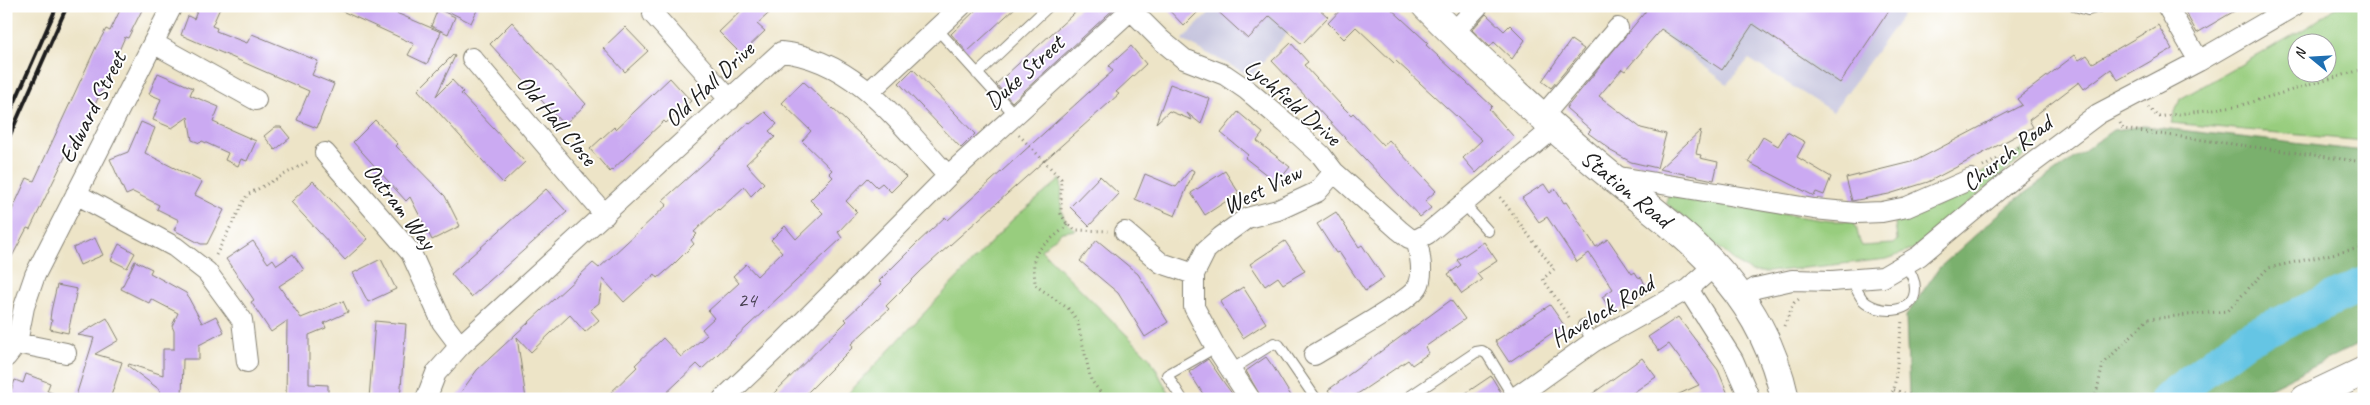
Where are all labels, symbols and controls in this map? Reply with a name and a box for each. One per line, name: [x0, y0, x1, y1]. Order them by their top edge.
street label: Duke Street: [978, 27, 1072, 116]
north arrow: [2288, 32, 2338, 82]
street label: Old Hall Drive: [658, 33, 762, 133]
street label: Edward Street: [51, 45, 134, 168]
text: N: [2291, 45, 2310, 61]
street label: Lychfield Drive: [1239, 52, 1349, 154]
street label: Old Hall Close: [510, 68, 605, 173]
street label: Church Road: [1956, 106, 2061, 198]
street label: Station Road: [1575, 143, 1681, 237]
street label: West View: [1218, 156, 1308, 221]
street label: Outram Way: [357, 157, 444, 257]
street label: Havelock Road: [1545, 267, 1662, 354]
house number: 24: [738, 287, 759, 313]

